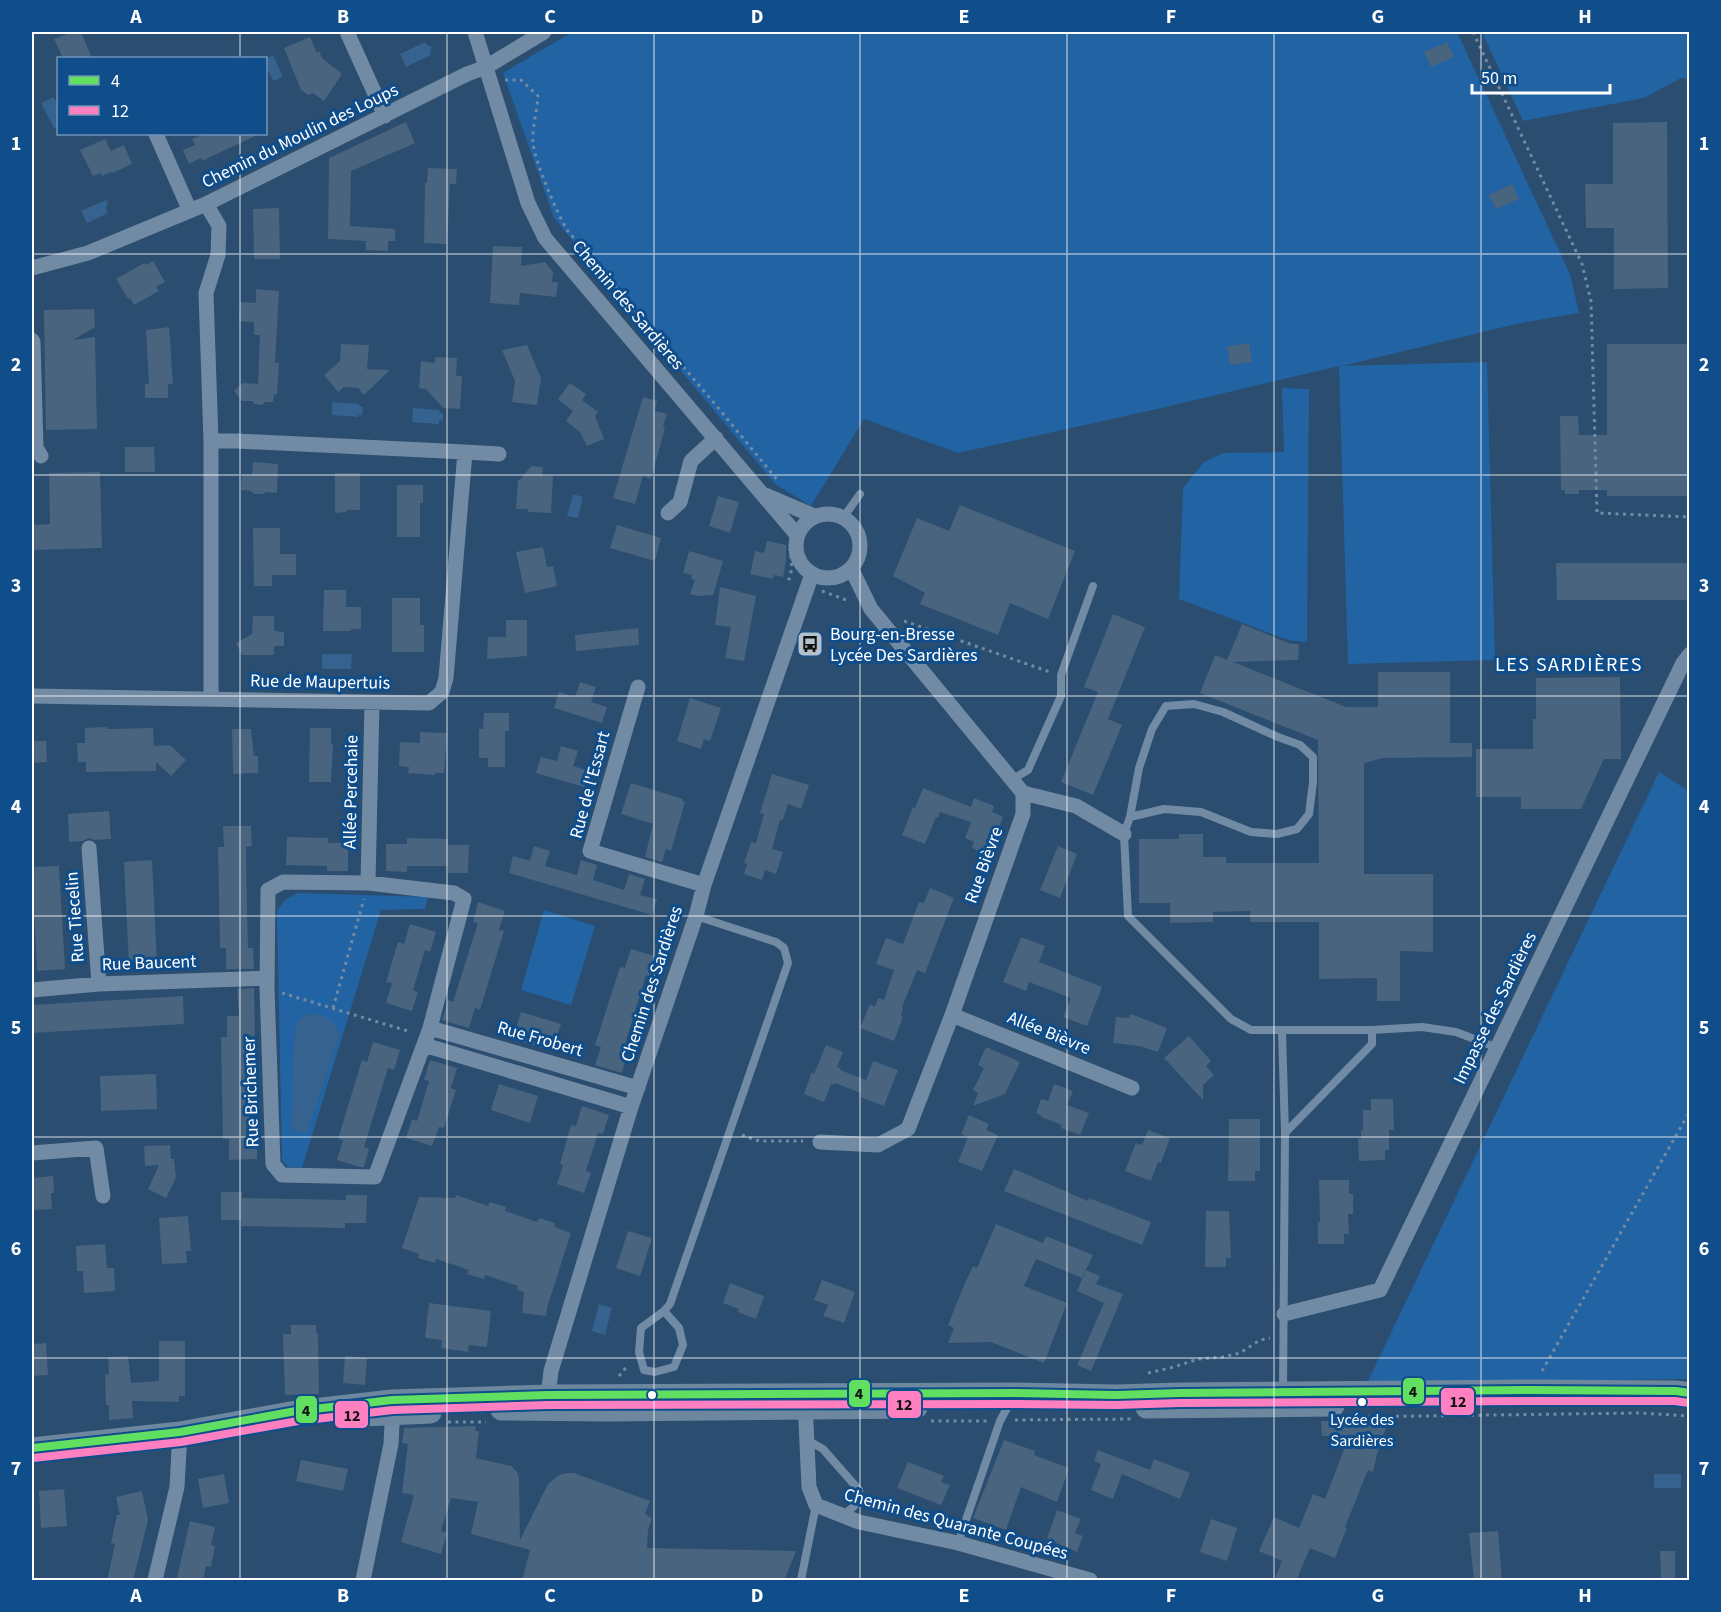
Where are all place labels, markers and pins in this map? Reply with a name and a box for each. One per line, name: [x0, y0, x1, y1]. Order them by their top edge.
place label: Bourg-en-Bresse Lycée Des Sardières: [830, 622, 978, 668]
bus stop icon: Bourg-en-Bresse Lycée Des Sardières: [795, 629, 825, 659]
unlabelled marker: [646, 1389, 658, 1401]
marker: Lycée des Sardières: [1356, 1396, 1368, 1408]
place label: Lycée des Sardières: [1330, 1409, 1394, 1452]

